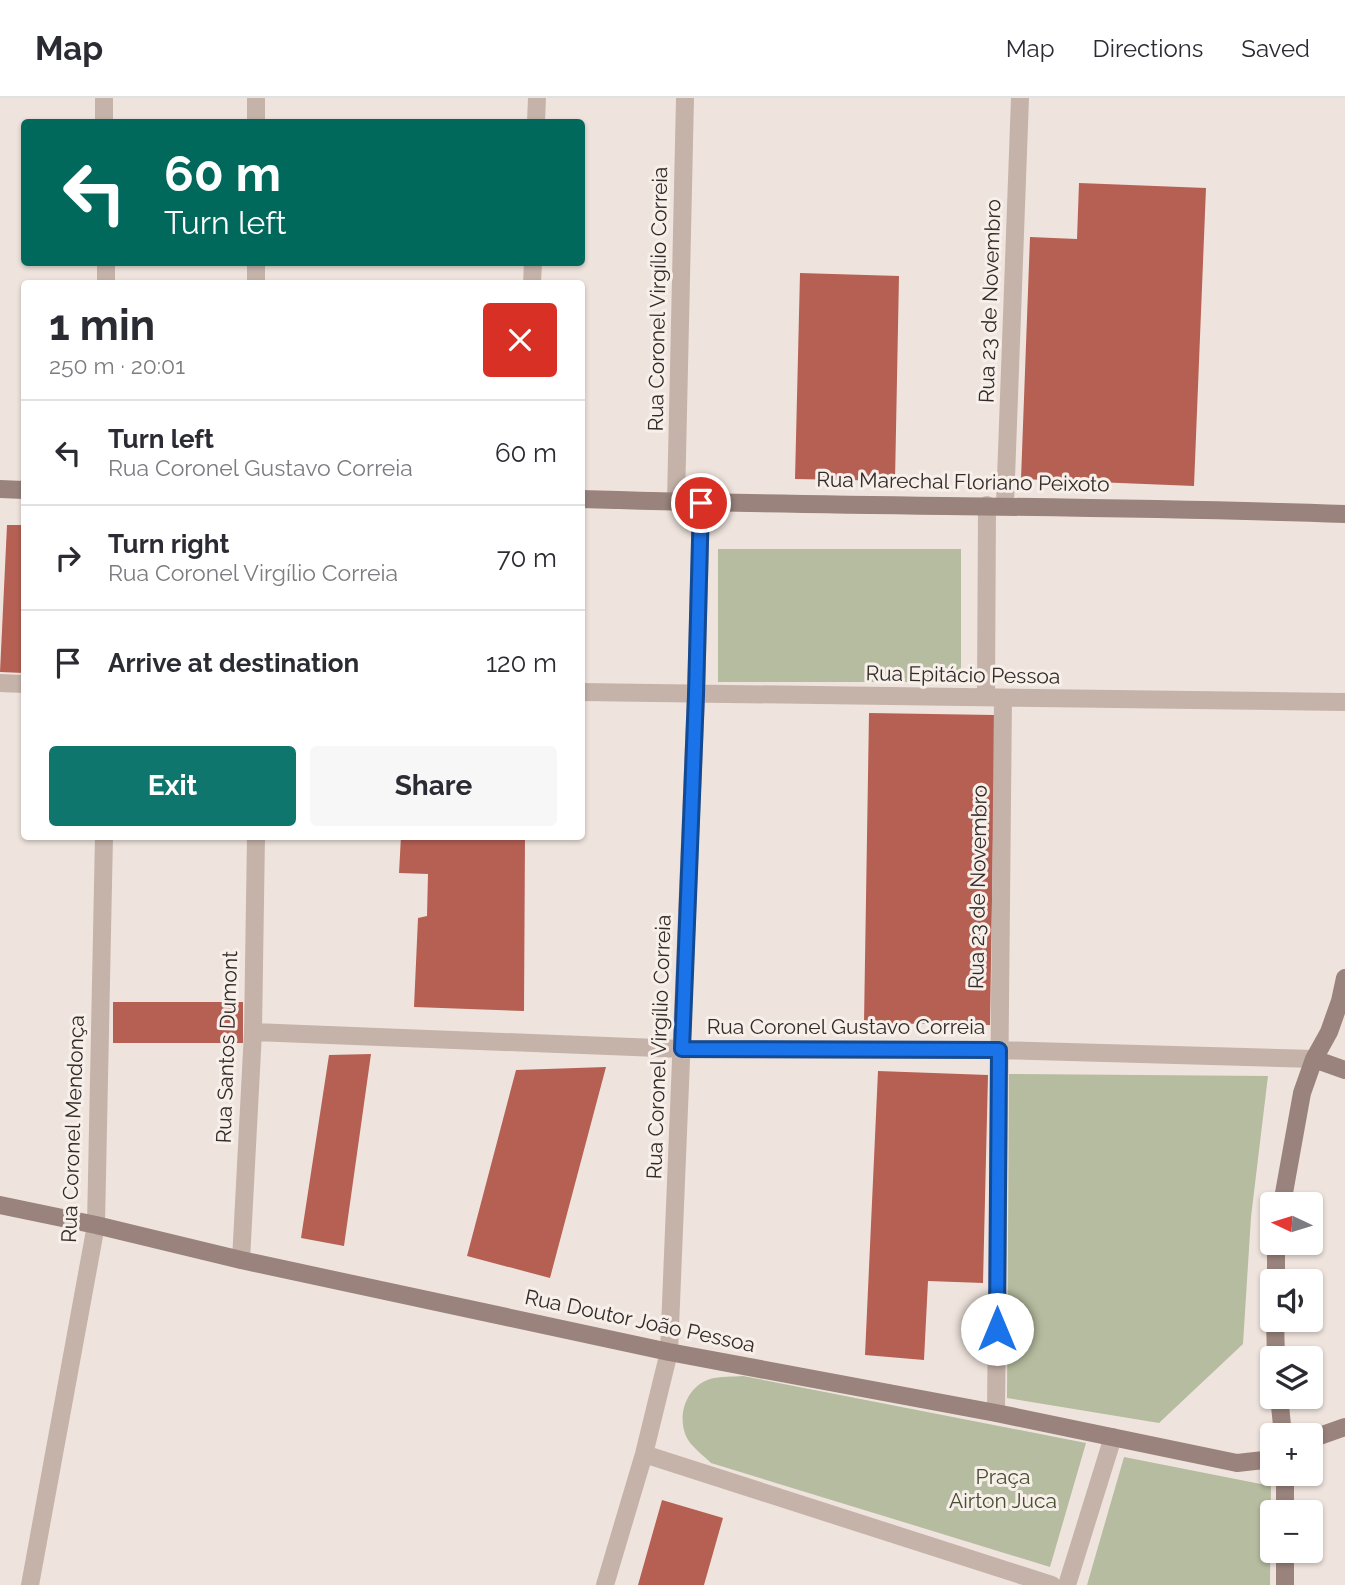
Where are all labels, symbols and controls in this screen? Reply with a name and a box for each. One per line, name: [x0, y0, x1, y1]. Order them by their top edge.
text: Map: [35, 29, 103, 68]
text: Map: [1006, 34, 1055, 63]
text: Directions: [1093, 34, 1203, 63]
text: Saved: [1241, 34, 1310, 63]
text: 60 m: [164, 145, 281, 202]
icon: left: [49, 147, 140, 238]
street label: Rua Coronel Virgílio Correia: [643, 166, 672, 432]
street label: Rua 23 de Novembro: [973, 199, 1006, 403]
text: Turn left: [164, 204, 286, 241]
text: 1 min: [49, 301, 155, 350]
button: close: [483, 303, 557, 377]
text: 250 m · 20:01: [49, 352, 185, 379]
text: Turn left: [108, 424, 214, 454]
icon: left: [49, 434, 87, 472]
text: 60 m: [495, 438, 557, 468]
text: Rua Coronel Gustavo Correia: [108, 454, 413, 481]
street label: Rua Marechal Floriano Peixoto: [816, 466, 1110, 497]
pin: [671, 473, 731, 533]
icon: arrive: [682, 484, 720, 522]
text: Turn right: [108, 529, 229, 559]
icon: right: [49, 539, 87, 577]
text: 70 m: [497, 543, 557, 573]
text: Rua Coronel Virgílio Correia: [108, 559, 398, 586]
icon: arrive: [49, 644, 87, 682]
text: Arrive at destination: [108, 648, 359, 678]
text: 120 m: [486, 648, 557, 678]
street label: Rua Epitácio Pessoa: [865, 660, 1061, 689]
button: Exit: [49, 746, 296, 826]
button: Share: [310, 746, 557, 826]
street label: Rua 23 de Novembro: [963, 785, 992, 989]
street label: Rua Coronel Virgílio Correia: [641, 914, 676, 1180]
street label: Rua Santos Dumont: [211, 950, 242, 1144]
street label: Rua Coronel Gustavo Correia: [707, 1014, 985, 1039]
street label: Rua Coronel Mendonça: [56, 1015, 89, 1243]
north arrow: [1260, 1192, 1323, 1255]
map controls: [1260, 1192, 1323, 1563]
button: sound: [1260, 1269, 1323, 1332]
street label: Rua Doutor João Pessoa: [523, 1284, 758, 1357]
position arrow: [960, 1292, 1034, 1366]
button: layers: [1260, 1346, 1323, 1409]
button: +: [1260, 1423, 1323, 1486]
park label: Praça Airton Juca: [949, 1464, 1057, 1513]
button: −: [1260, 1500, 1323, 1563]

